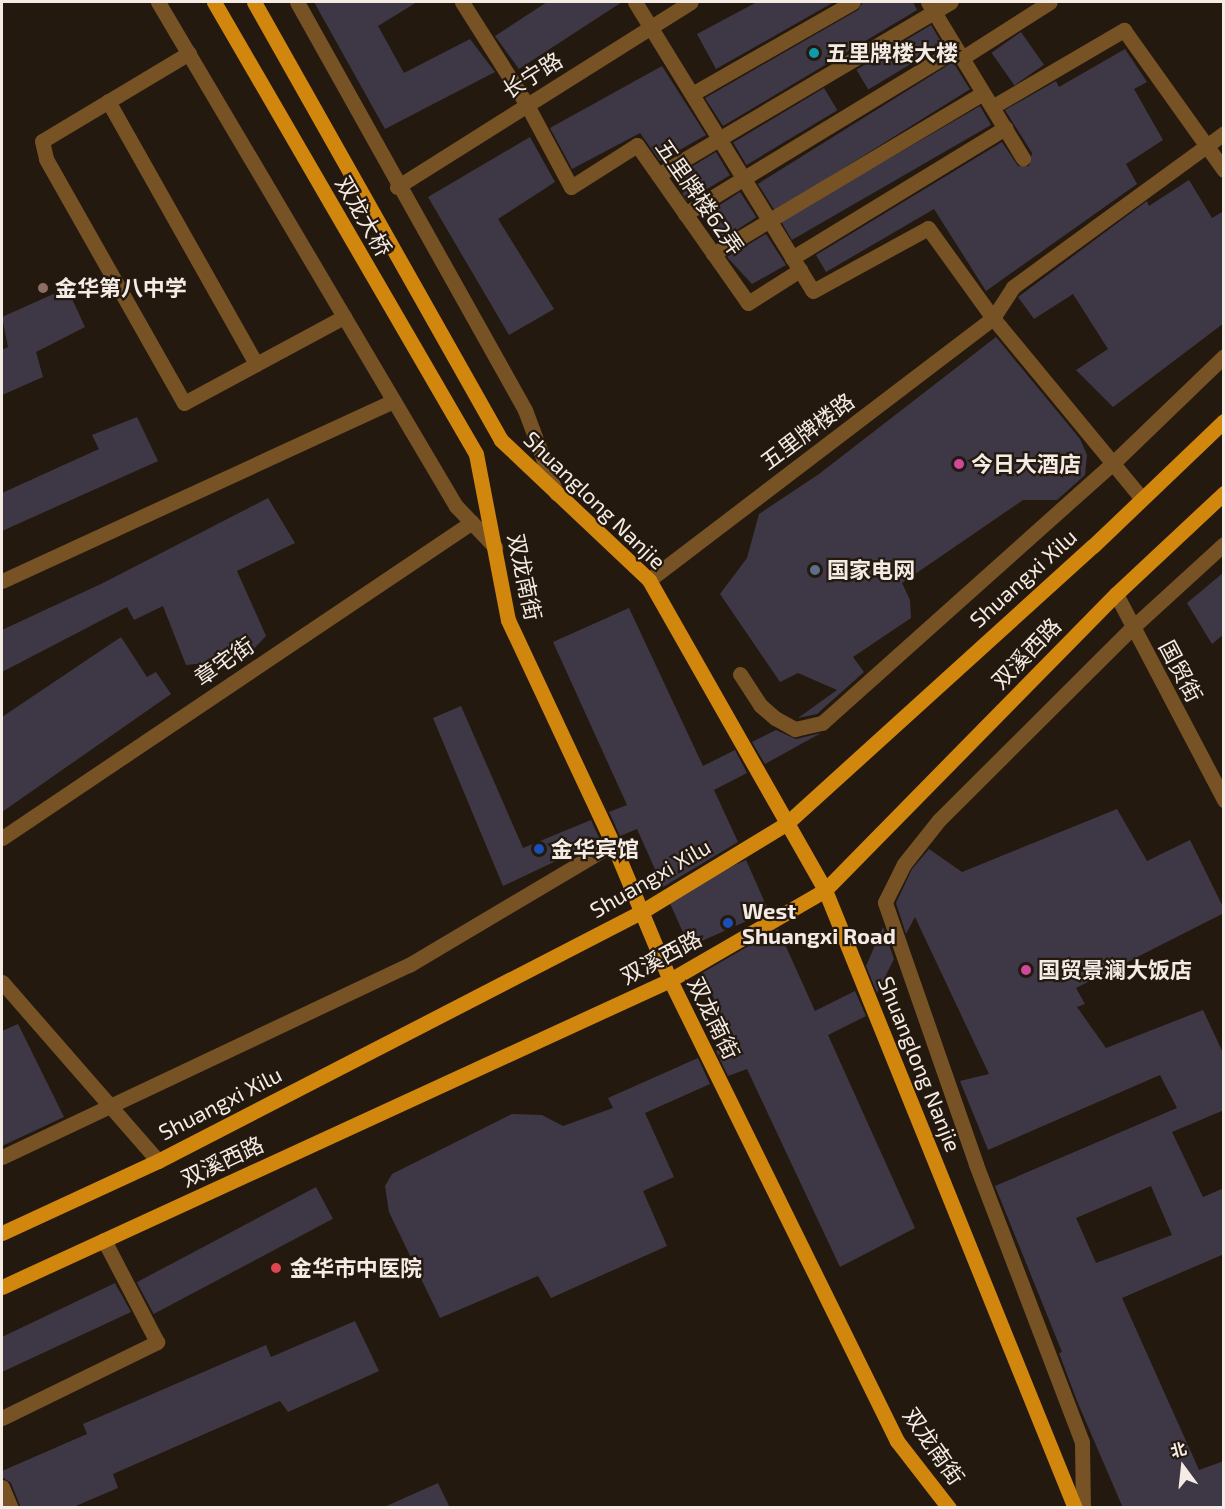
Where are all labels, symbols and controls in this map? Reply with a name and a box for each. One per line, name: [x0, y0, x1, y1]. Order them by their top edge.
place label: 五里牌楼大楼: [826, 40, 958, 66]
street label: 长宁路: [497, 46, 567, 104]
marker: 五里牌楼大楼: [807, 46, 821, 60]
street label: 五里牌楼62弄: [650, 134, 750, 260]
street label: 双龙大桥: [331, 171, 397, 261]
place label: 金华第八中学: [55, 275, 187, 301]
marker: 金华第八中学: [36, 281, 50, 295]
street label: 五里牌楼路: [755, 387, 859, 475]
street label: Shuanglong Nanjie: [519, 426, 671, 574]
place label: 今日大酒店: [971, 451, 1081, 477]
marker: 今日大酒店: [952, 457, 966, 471]
street label: Shuangxi Xilu: [964, 523, 1082, 633]
street label: 双龙南街: [503, 531, 547, 623]
place label: 国家电网: [827, 557, 915, 583]
marker: 国家电网: [808, 563, 822, 577]
street label: 双溪西路: [986, 612, 1066, 694]
street label: 章宅街: [189, 632, 259, 690]
street label: 国贸街: [1154, 636, 1208, 706]
street label: Shuangxi Xilu: [585, 833, 715, 923]
place label: 金华宾馆: [551, 836, 639, 862]
marker: 金华宾馆: [532, 842, 546, 856]
place label: West Shuangxi Road: [742, 897, 896, 948]
marker: West Shuangxi Road: [719, 914, 737, 932]
street label: 双溪西路: [616, 925, 706, 989]
place label: 国贸景澜大饭店: [1038, 957, 1192, 983]
marker: 国贸景澜大饭店: [1019, 963, 1033, 977]
street label: Shuanglong Nanjie: [873, 972, 967, 1156]
street label: 双龙南街: [683, 973, 745, 1063]
street label: Shuangxi Xilu: [154, 1061, 286, 1145]
street label: 双溪西路: [177, 1130, 267, 1192]
place label: 金华市中医院: [290, 1255, 422, 1281]
marker: 金华市中医院: [267, 1259, 285, 1277]
street label: 双龙南街: [898, 1402, 970, 1490]
north arrow: [1153, 1437, 1213, 1497]
text: 北: [1168, 1438, 1188, 1460]

